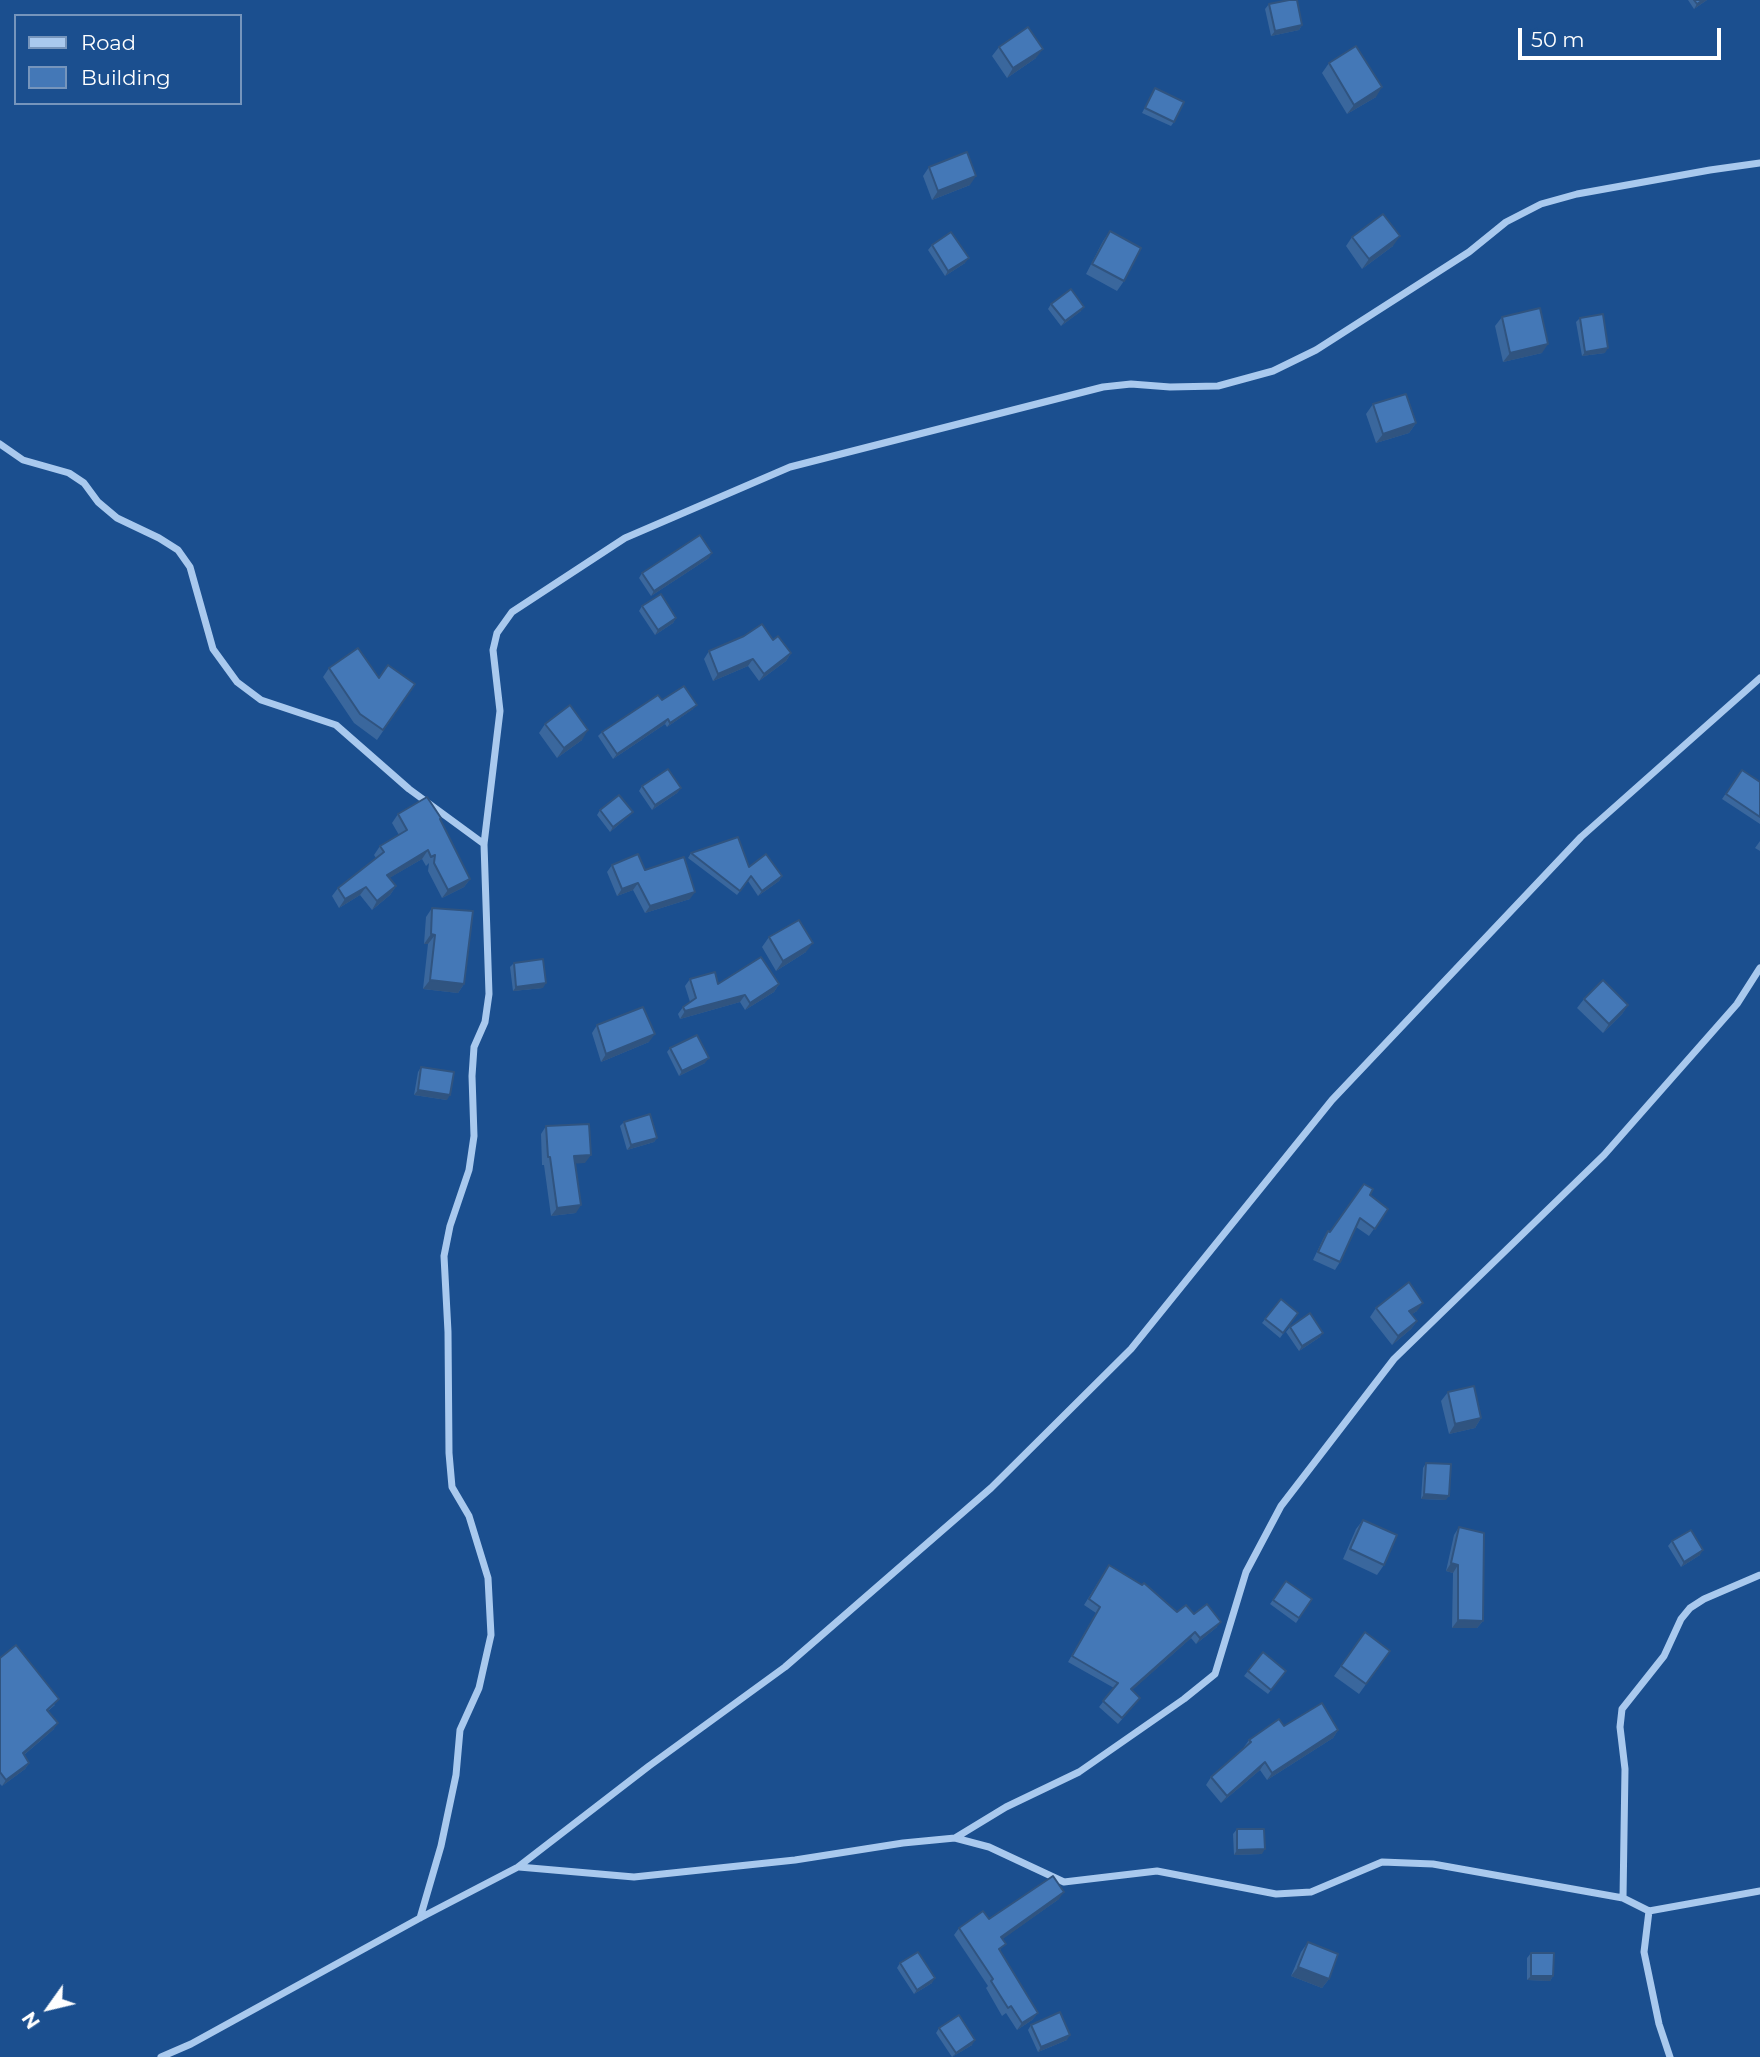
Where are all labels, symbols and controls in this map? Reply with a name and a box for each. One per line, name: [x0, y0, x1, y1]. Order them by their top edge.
legend: [14, 14, 242, 105]
scale bar: [1522, 14, 1725, 58]
text: 50 m: [1531, 27, 1585, 52]
text: Road: [81, 30, 136, 55]
text: Building: [81, 65, 171, 90]
north arrow: [14, 1973, 84, 2043]
text: N: [17, 2007, 45, 2033]

